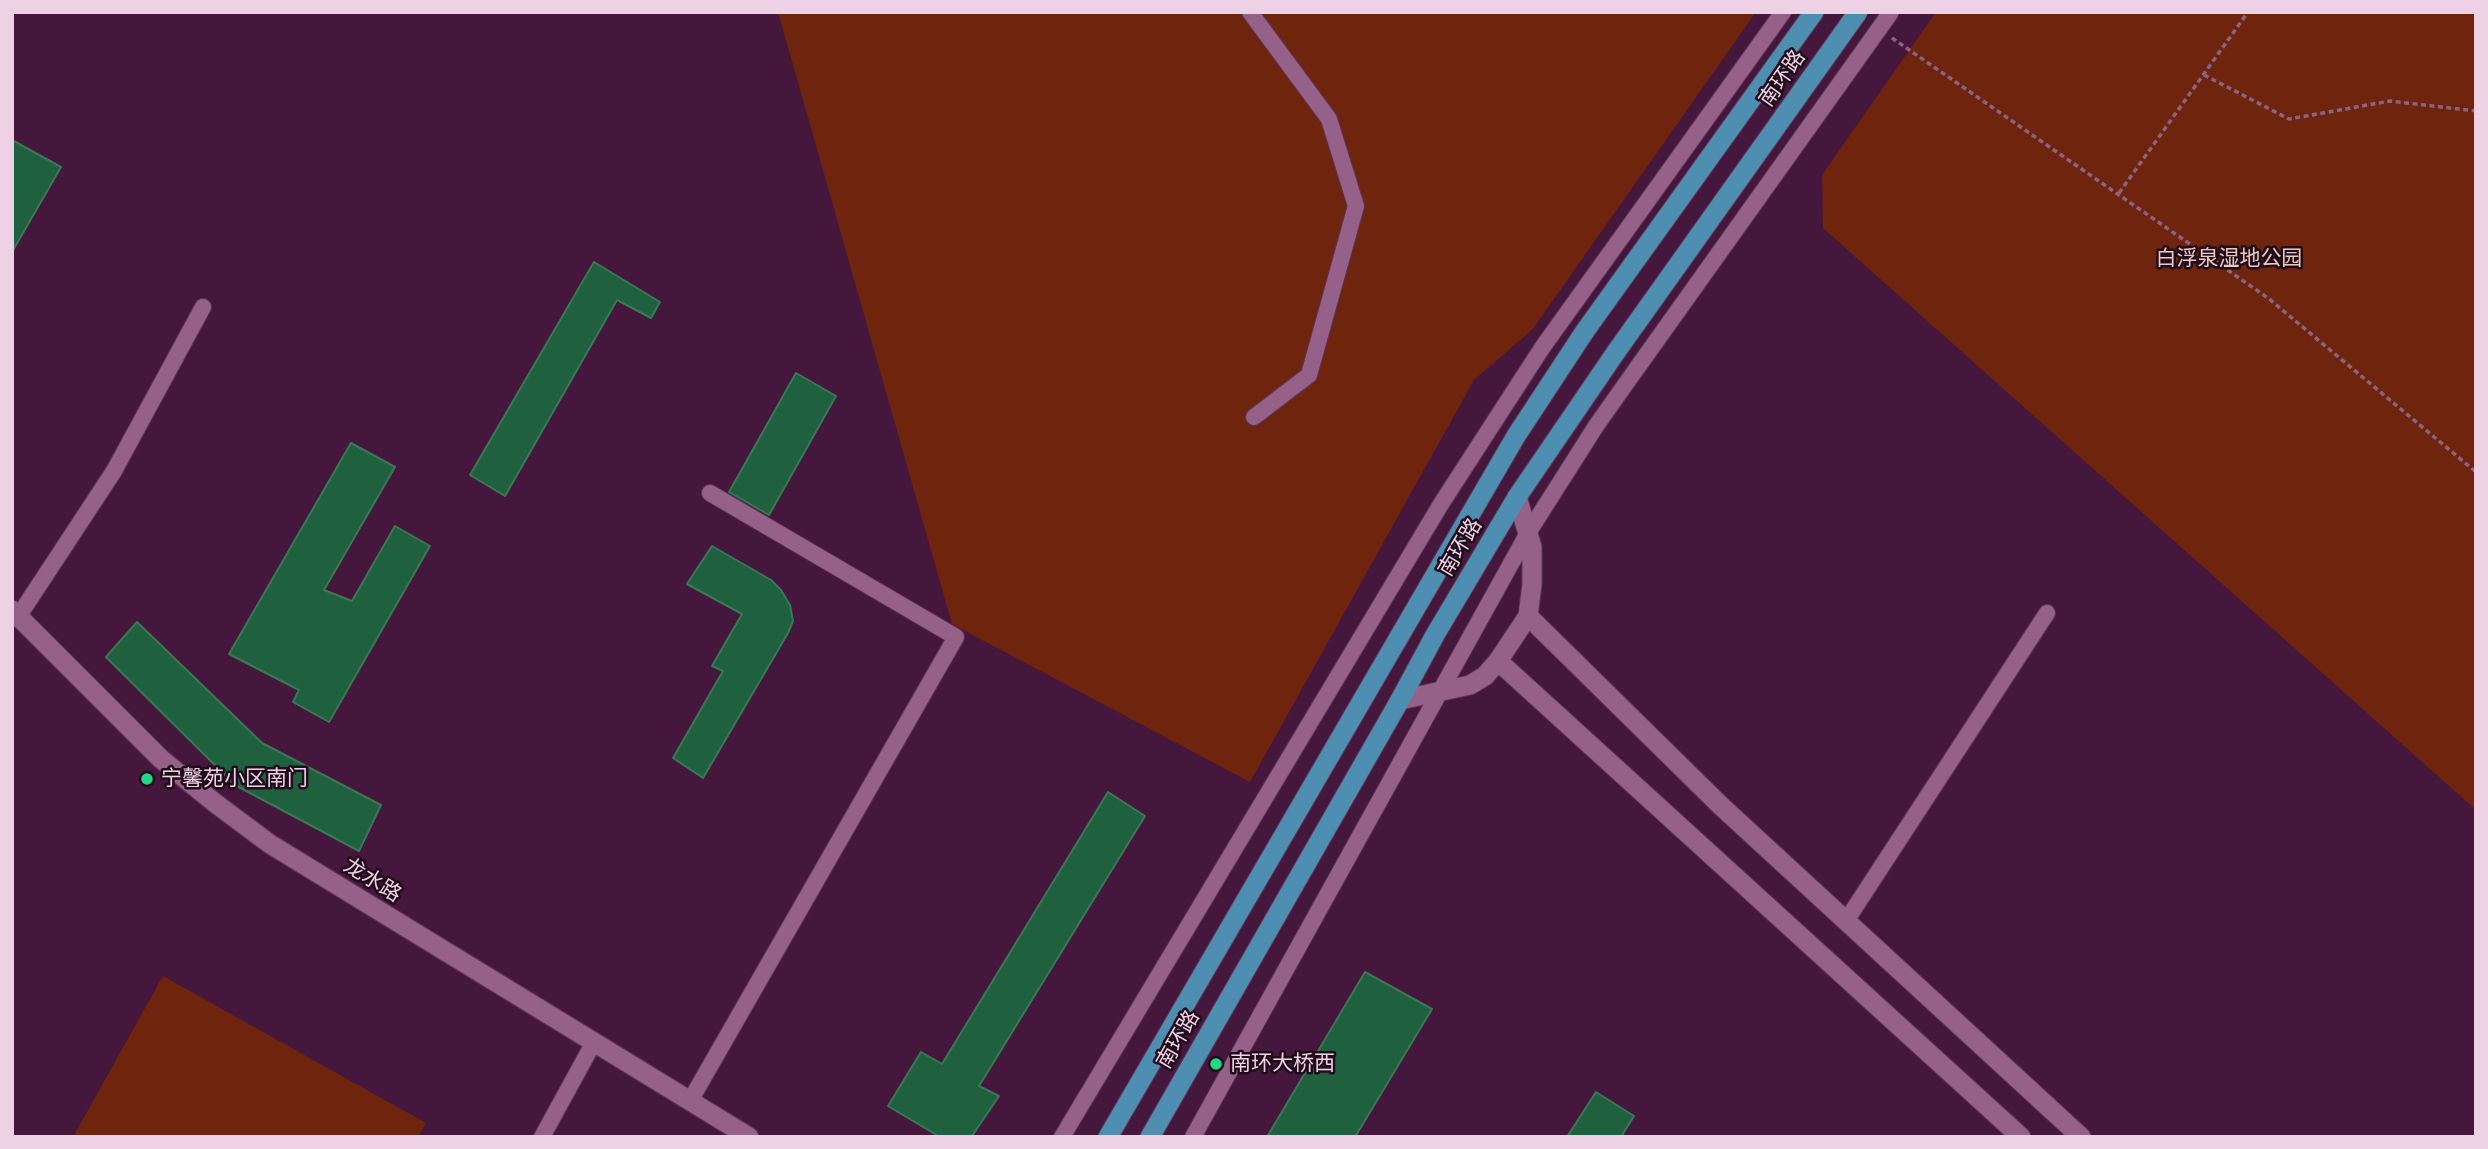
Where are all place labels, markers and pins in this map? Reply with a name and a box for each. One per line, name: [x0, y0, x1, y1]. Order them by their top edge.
place label: 宁馨苑小区南门: [161, 766, 308, 792]
marker: 宁馨苑小区南门: [139, 771, 155, 787]
place label: 南环大桥西: [1230, 1051, 1335, 1077]
marker: 南环大桥西: [1208, 1056, 1224, 1072]

